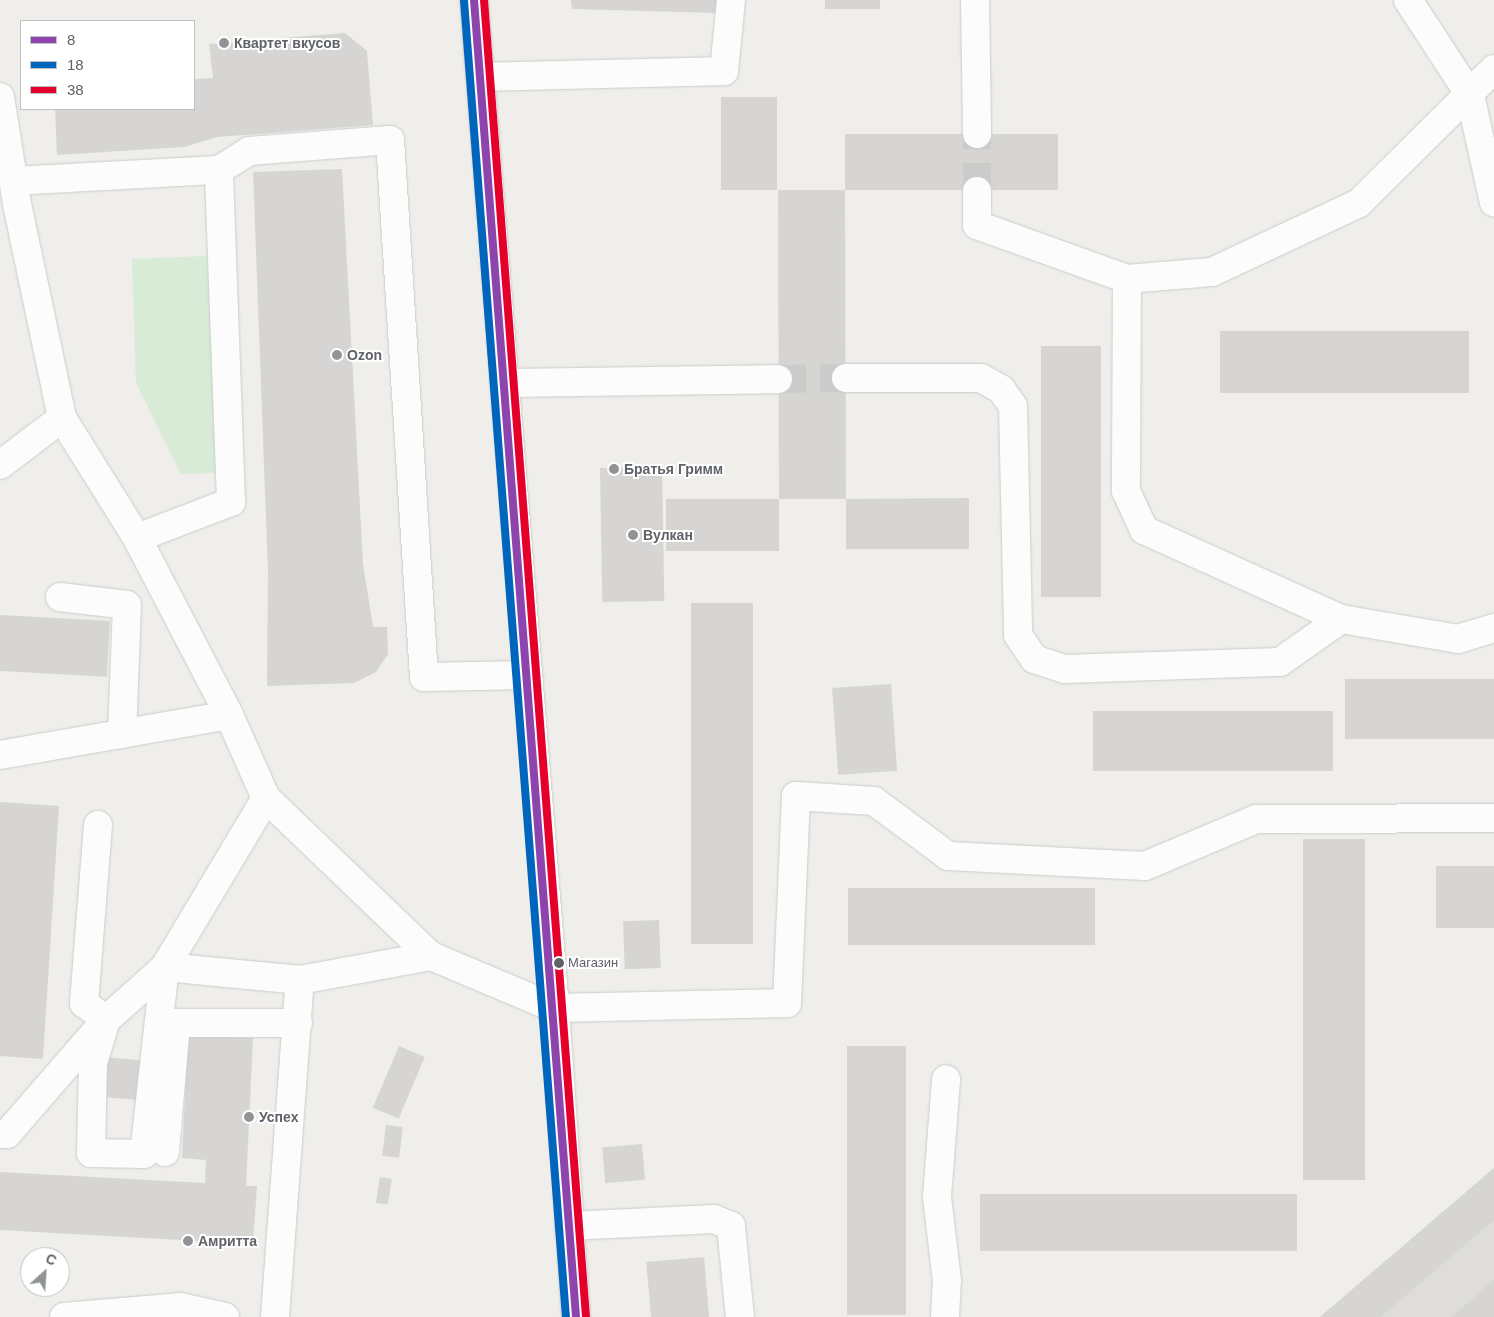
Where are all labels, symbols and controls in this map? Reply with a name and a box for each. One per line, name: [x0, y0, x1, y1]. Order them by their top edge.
legend: [20, 20, 195, 110]
text: 8: [67, 31, 75, 48]
place label: Квартет вкусов: [234, 35, 340, 51]
marker: Квартет вкусов: [218, 37, 230, 49]
text: 18: [67, 56, 84, 73]
text: 38: [67, 81, 84, 98]
place label: Ozon: [347, 347, 382, 363]
marker: Ozon: [331, 349, 343, 361]
place label: Братья Гримм: [624, 461, 723, 477]
marker: Братья Гримм: [608, 463, 620, 475]
place label: Вулкан: [643, 527, 693, 543]
marker: Вулкан: [627, 529, 639, 541]
place label: Магазин: [568, 955, 618, 971]
marker: Магазин: [554, 958, 564, 968]
place label: Успех: [259, 1109, 298, 1125]
marker: Успех: [243, 1111, 255, 1123]
place label: Амритта: [198, 1233, 257, 1249]
marker: Амритта: [182, 1235, 194, 1247]
north arrow: [20, 1247, 70, 1297]
text: С: [43, 1250, 59, 1269]

